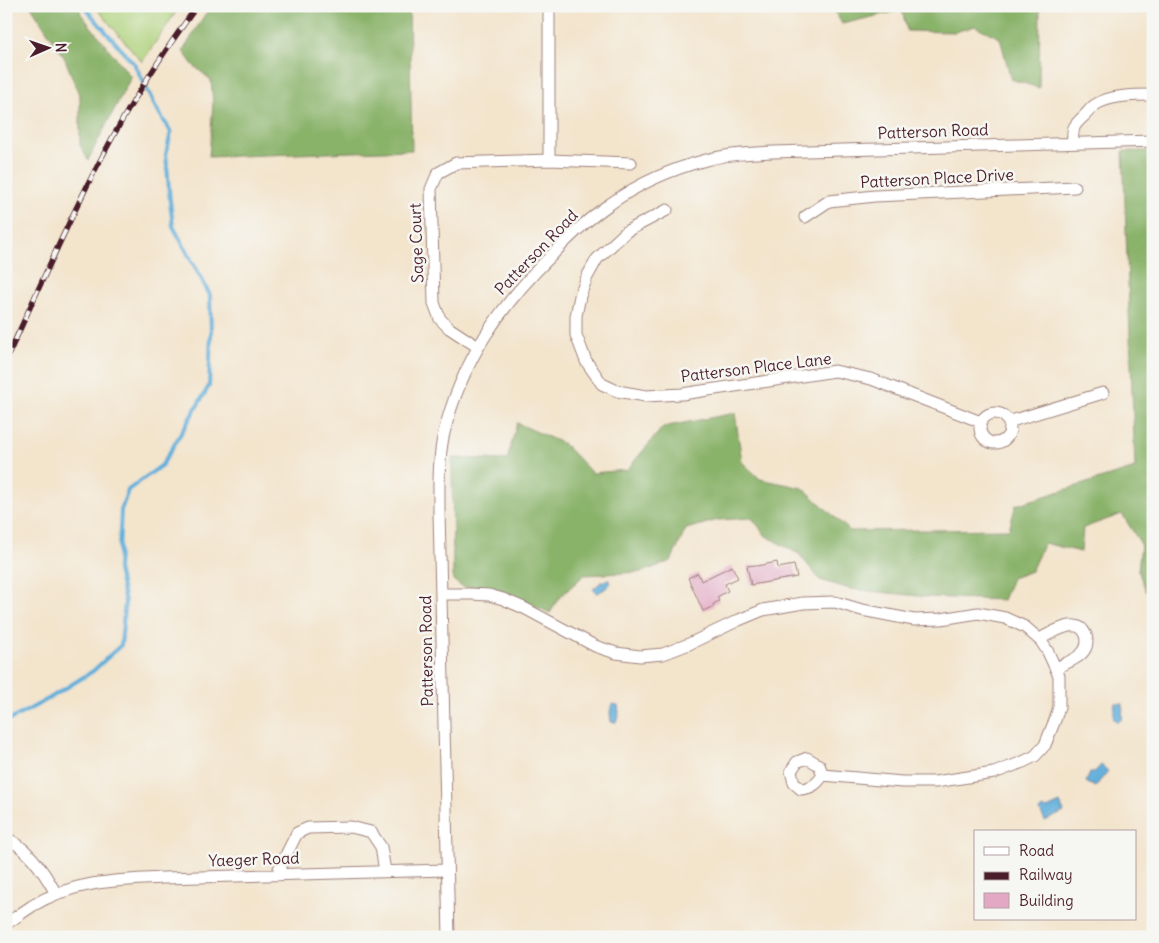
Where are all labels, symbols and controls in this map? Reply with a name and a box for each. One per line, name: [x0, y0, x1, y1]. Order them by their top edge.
north arrow: [22, 22, 72, 72]
text: N: [52, 42, 70, 53]
street label: Patterson Road: [877, 119, 989, 143]
street label: Patterson Place Drive: [860, 164, 1014, 192]
street label: Sage Court: [405, 202, 427, 283]
street label: Patterson Road: [490, 205, 582, 299]
street label: Patterson Place Lane: [680, 348, 832, 386]
street label: Patterson Road: [415, 595, 437, 707]
legend: [974, 830, 1136, 920]
text: Road: [1019, 841, 1054, 860]
street label: Yaeger Road: [208, 847, 300, 871]
text: Railway: [1019, 865, 1073, 884]
text: Building: [1019, 891, 1074, 910]

